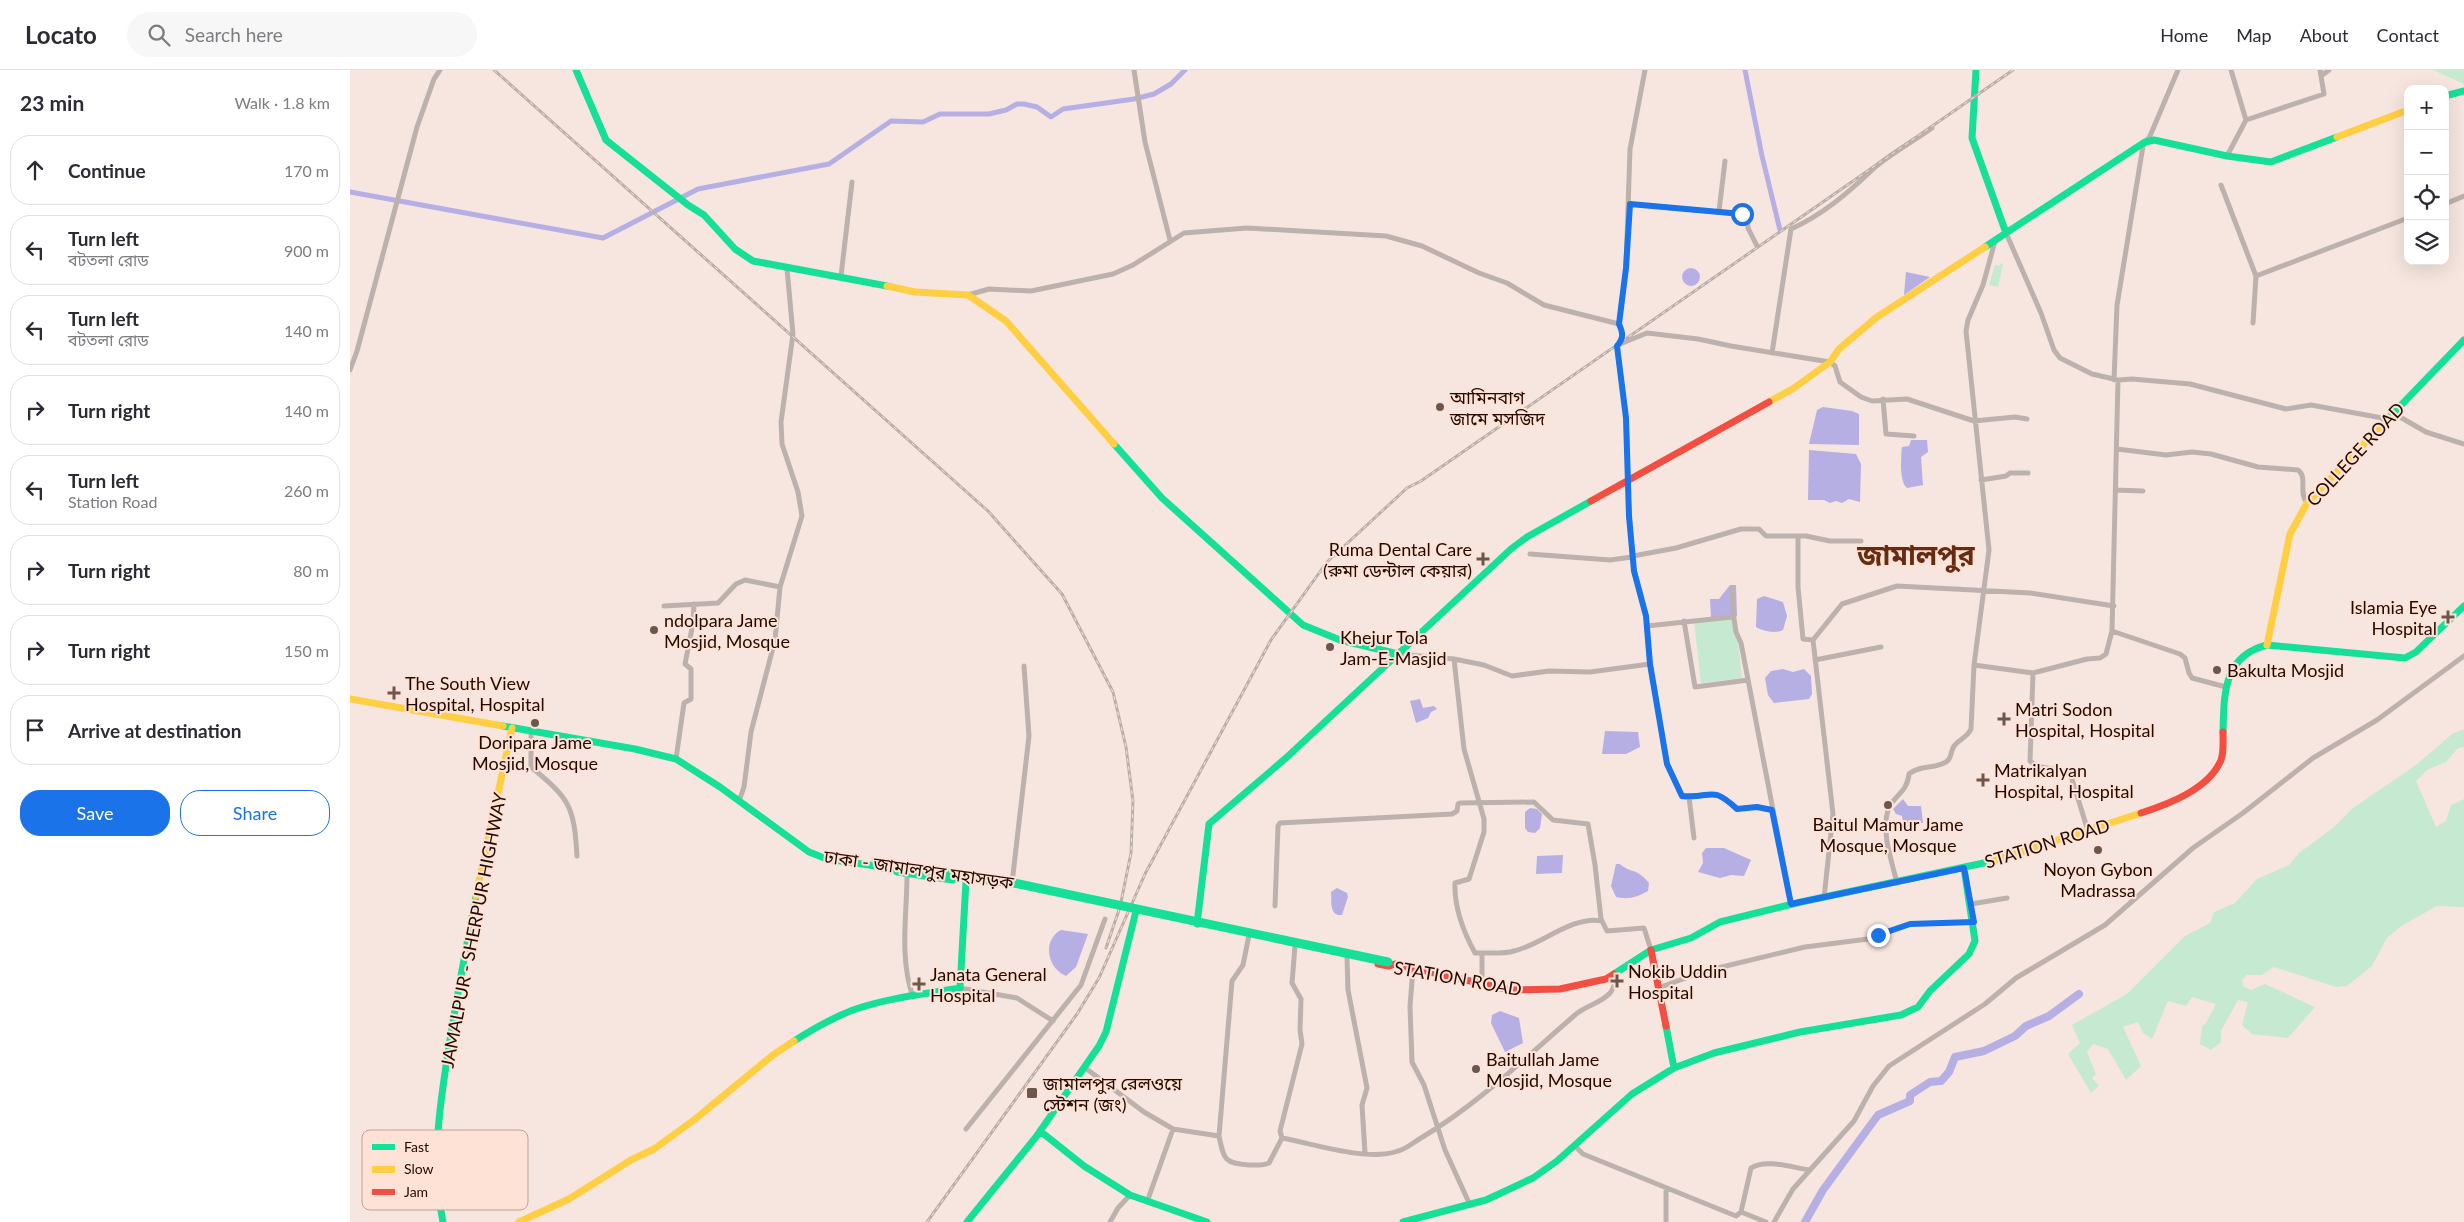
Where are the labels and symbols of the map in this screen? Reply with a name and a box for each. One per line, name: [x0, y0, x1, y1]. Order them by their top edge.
route start: [1731, 203, 1754, 226]
place label: আমিনবাগ জামে মসজিদ: [1449, 386, 1546, 429]
street label: COLLEGE ROAD: [2301, 397, 2409, 511]
marker: আমিনবাগ জামে মসজিদ: [1434, 401, 1446, 413]
district label: জামালপুর: [1856, 537, 1976, 573]
place label: Ruma Dental Care (রুমা ডেন্টাল কেয়ার): [1323, 538, 1472, 581]
marker: Ruma Dental Care (রুমা ডেন্টাল কেয়ার): [1476, 552, 1490, 566]
place label: Islamia Eye Hospital: [2350, 596, 2437, 639]
place label: ndolpara Jame Mosjid, Mosque: [664, 609, 790, 652]
marker: Islamia Eye Hospital: [2441, 610, 2455, 624]
marker: ndolpara Jame Mosjid, Mosque: [648, 624, 660, 636]
place label: Khejur Tola Jam-E-Masjid: [1340, 626, 1447, 669]
marker: Khejur Tola Jam-E-Masjid: [1324, 641, 1336, 653]
place label: Bakulta Mosjid: [2227, 659, 2344, 681]
marker: Bakulta Mosjid: [2211, 664, 2223, 676]
place label: The South View Hospital, Hospital: [405, 672, 545, 715]
marker: The South View Hospital, Hospital: [387, 686, 401, 700]
place label: Matri Sodon Hospital, Hospital: [2015, 698, 2155, 741]
marker: Matri Sodon Hospital, Hospital: [1997, 712, 2011, 726]
marker: Doripara Jame Mosjid, Mosque: [529, 717, 541, 729]
place label: Doripara Jame Mosjid, Mosque: [472, 731, 598, 774]
place label: Matrikalyan Hospital, Hospital: [1994, 759, 2134, 802]
marker: Matrikalyan Hospital, Hospital: [1976, 773, 1990, 787]
street label: JAMALPUR - SHERPUR HIGHWAY: [436, 790, 511, 1069]
marker: Baitul Mamur Jame Mosque, Mosque: [1882, 799, 1894, 811]
place label: Baitul Mamur Jame Mosque, Mosque: [1812, 813, 1964, 856]
street label: STATION ROAD: [1982, 814, 2112, 872]
marker: Noyon Gybon Madrassa: [2092, 844, 2104, 856]
street label: ঢাকা - জামালপুর মহাসড়ক: [822, 845, 1016, 894]
place label: Noyon Gybon Madrassa: [2043, 858, 2153, 901]
route end: [1867, 924, 1890, 947]
street label: STATION ROAD: [1392, 956, 1524, 1000]
place label: Nokib Uddin Hospital: [1628, 960, 1727, 1003]
place label: Janata General Hospital: [930, 963, 1047, 1006]
marker: Nokib Uddin Hospital: [1610, 974, 1624, 988]
marker: Janata General Hospital: [912, 977, 926, 991]
place label: Baitullah Jame Mosjid, Mosque: [1486, 1048, 1612, 1091]
marker: Baitullah Jame Mosjid, Mosque: [1470, 1063, 1482, 1075]
place label: জামালপুর রেলওয়ে স্টেশন (জং): [1042, 1072, 1183, 1115]
marker: জামালপুর রেলওয়ে স্টেশন (জং): [1025, 1086, 1039, 1100]
legend: [362, 1130, 528, 1210]
text: Fast: [404, 1138, 429, 1155]
text: Slow: [404, 1160, 434, 1177]
text: Jam: [404, 1183, 428, 1200]

